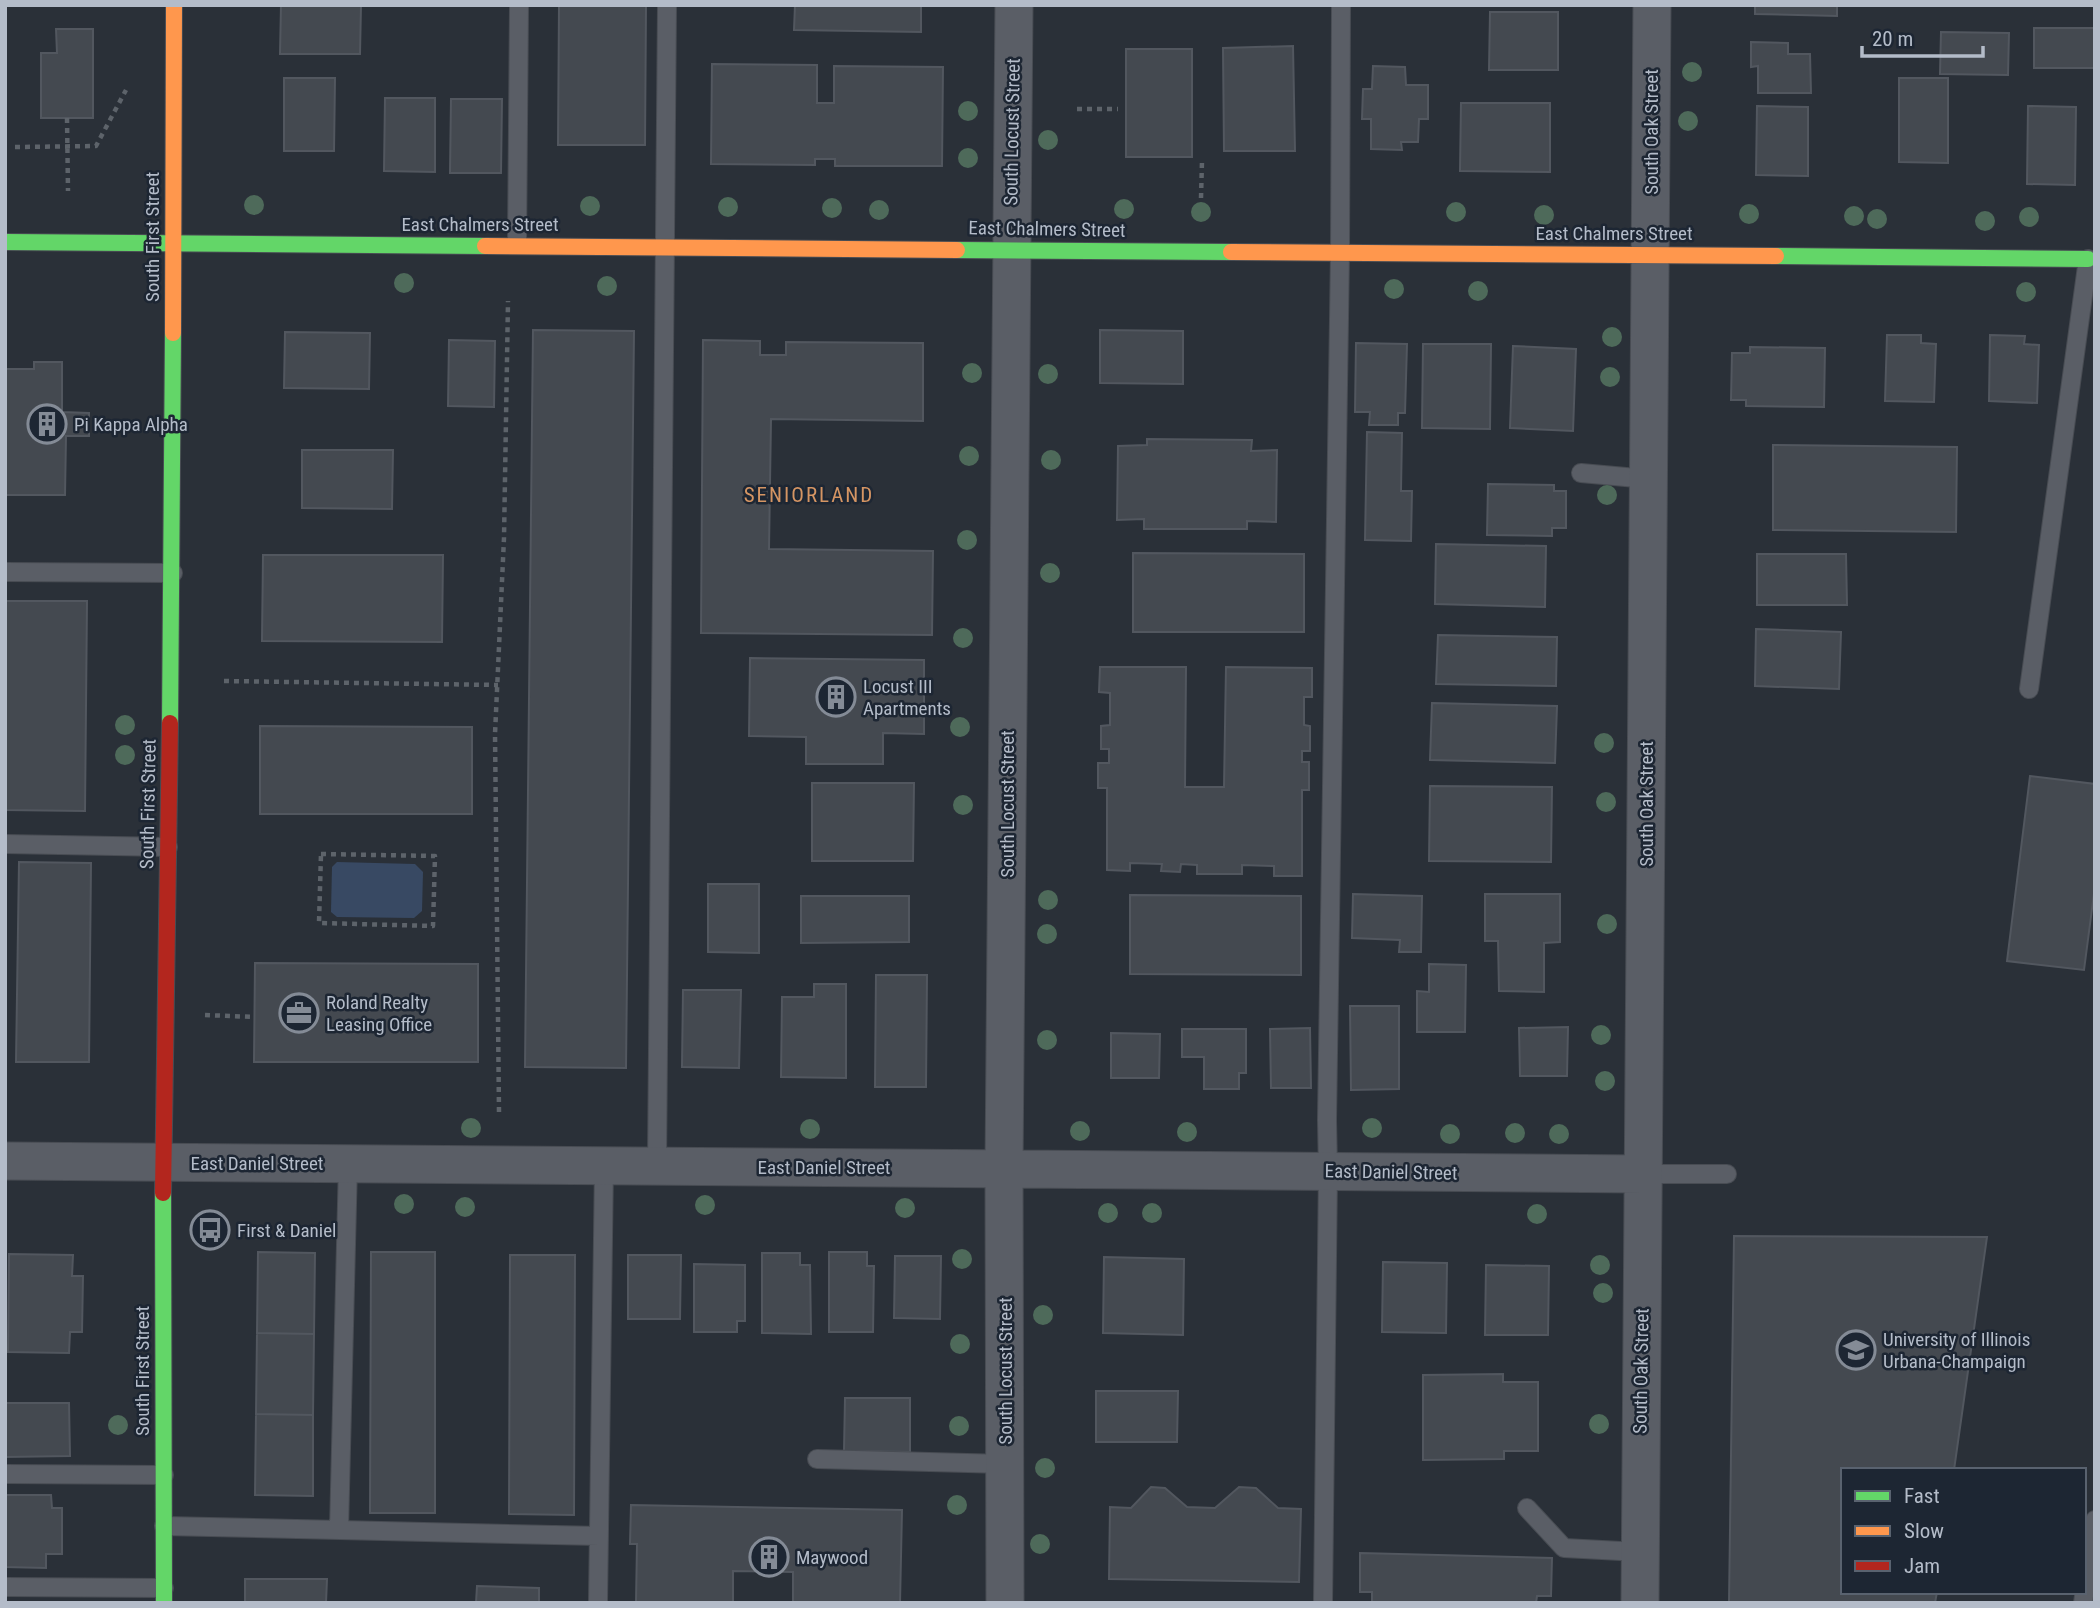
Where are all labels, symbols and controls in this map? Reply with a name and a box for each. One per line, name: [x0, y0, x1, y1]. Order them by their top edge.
scale bar: [1862, 14, 1983, 58]
text: 20 m: [1872, 27, 1913, 51]
street label: South Locust Street: [999, 58, 1025, 206]
street label: South Oak Street: [1640, 69, 1663, 195]
street label: South First Street: [141, 172, 164, 302]
street label: East Chalmers Street: [401, 213, 559, 236]
street label: East Chalmers Street: [968, 216, 1126, 242]
street label: East Chalmers Street: [1535, 222, 1693, 245]
building icon: Pi Kappa Alpha: [26, 403, 68, 445]
place label: Pi Kappa Alpha: [74, 413, 188, 436]
district label: SENIORLAND: [744, 483, 874, 507]
place label: Locust III Apartments: [863, 675, 951, 720]
building icon: Locust III Apartments: [815, 676, 857, 718]
street label: South Locust Street: [996, 730, 1019, 878]
street label: South First Street: [135, 739, 161, 869]
street label: South Oak Street: [1635, 741, 1658, 867]
place label: Roland Realty Leasing Office: [326, 991, 432, 1036]
office icon: Roland Realty Leasing Office: [278, 992, 320, 1034]
street label: East Daniel Street: [191, 1152, 323, 1175]
street label: East Daniel Street: [758, 1156, 890, 1179]
street label: East Daniel Street: [1324, 1159, 1458, 1185]
bus stop icon: First & Daniel: [189, 1209, 231, 1251]
place label: First & Daniel: [237, 1219, 336, 1242]
street label: South Locust Street: [994, 1297, 1017, 1445]
street label: South First Street: [131, 1306, 154, 1436]
street label: South Oak Street: [1628, 1308, 1654, 1434]
place label: University of Illinois Urbana-Champaign: [1883, 1328, 2030, 1373]
school or university icon: University of Illinois Urbana-Champaign: [1835, 1329, 1877, 1371]
legend: [1841, 1468, 2086, 1594]
text: Fast: [1904, 1484, 1940, 1508]
text: Slow: [1904, 1519, 1944, 1543]
building icon: Maywood: [748, 1536, 790, 1578]
place label: Maywood: [796, 1546, 868, 1569]
text: Jam: [1904, 1554, 1940, 1578]

